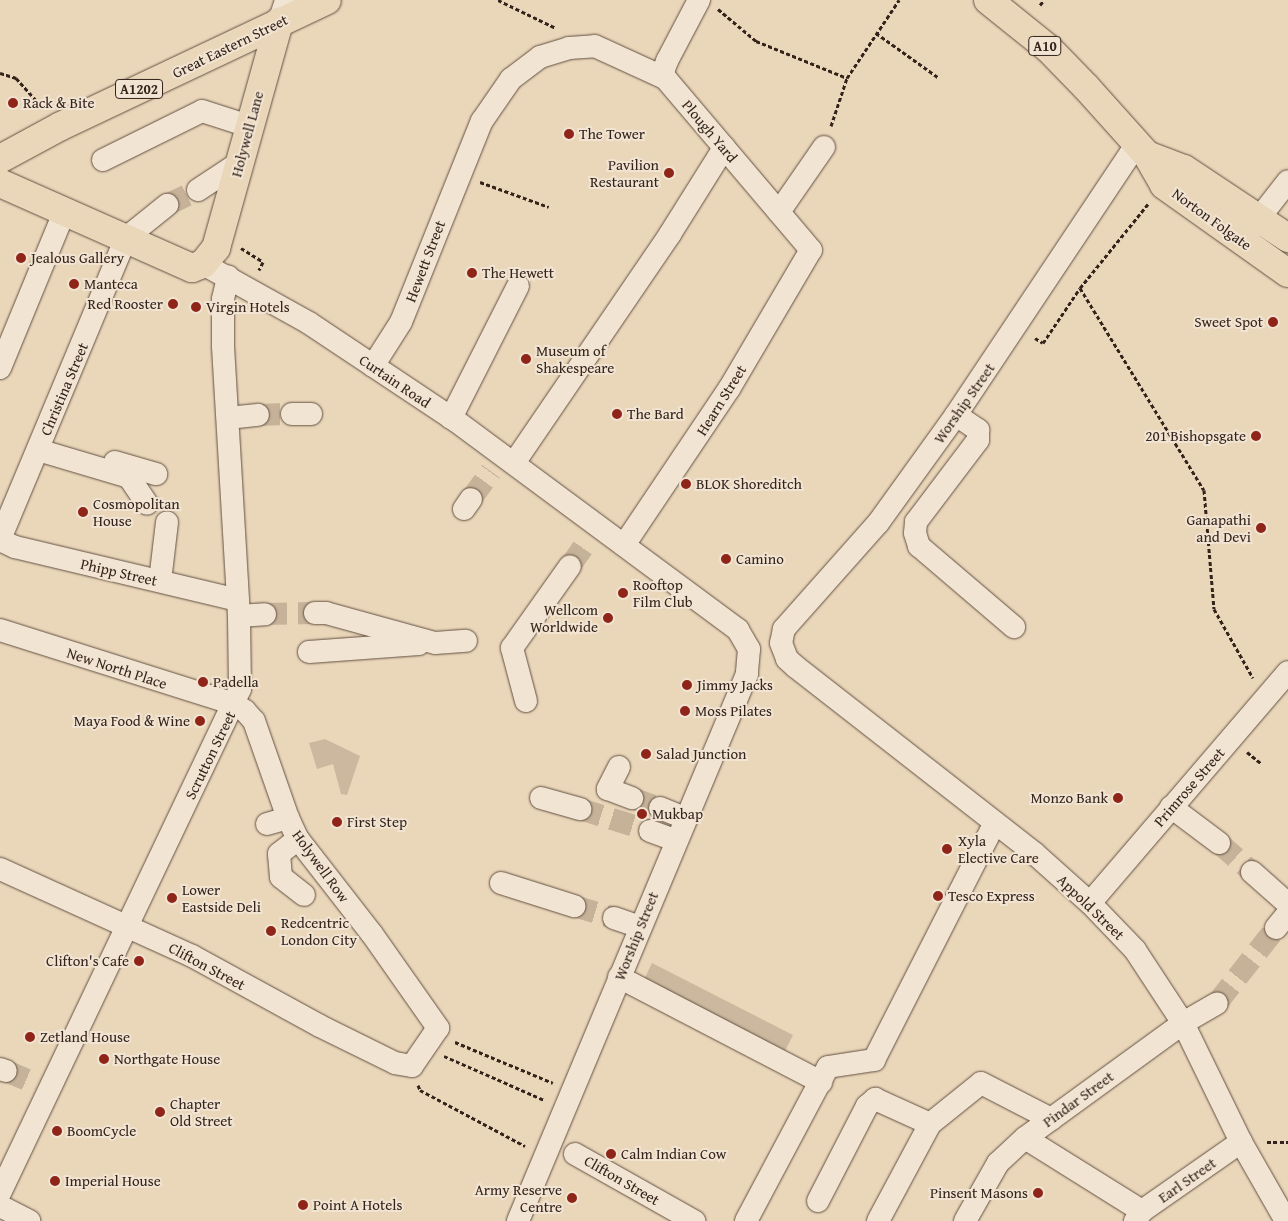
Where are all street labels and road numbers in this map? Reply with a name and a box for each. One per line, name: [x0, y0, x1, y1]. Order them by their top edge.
street label: Great Eastern Street: [169, 10, 291, 82]
road number: A10: [1028, 34, 1062, 58]
road number: A1202: [114, 78, 164, 100]
street label: Holywell Lane: [227, 89, 267, 179]
street label: Plough Yard: [679, 96, 741, 166]
street label: Norton Folgate: [1169, 184, 1255, 254]
street label: Hewett Street: [401, 218, 449, 304]
street label: Christina Street: [36, 340, 92, 438]
street label: Curtain Road: [356, 351, 434, 411]
street label: Worship Street: [930, 359, 998, 447]
street label: Hearn Street: [692, 361, 750, 439]
street label: Phipp Street: [79, 554, 159, 590]
street label: New North Place: [65, 643, 169, 693]
street label: Scrutton Street: [181, 708, 239, 802]
street label: Primrose Street: [1150, 744, 1228, 830]
street label: Holywell Row: [289, 826, 353, 906]
street label: Appold Street: [1054, 871, 1128, 943]
street label: Worship Street: [610, 889, 662, 983]
street label: Clifton Street: [166, 938, 248, 994]
street label: Pindar Street: [1039, 1067, 1117, 1131]
street label: Clifton Street: [581, 1151, 663, 1209]
street label: Earl Street: [1155, 1154, 1219, 1206]

